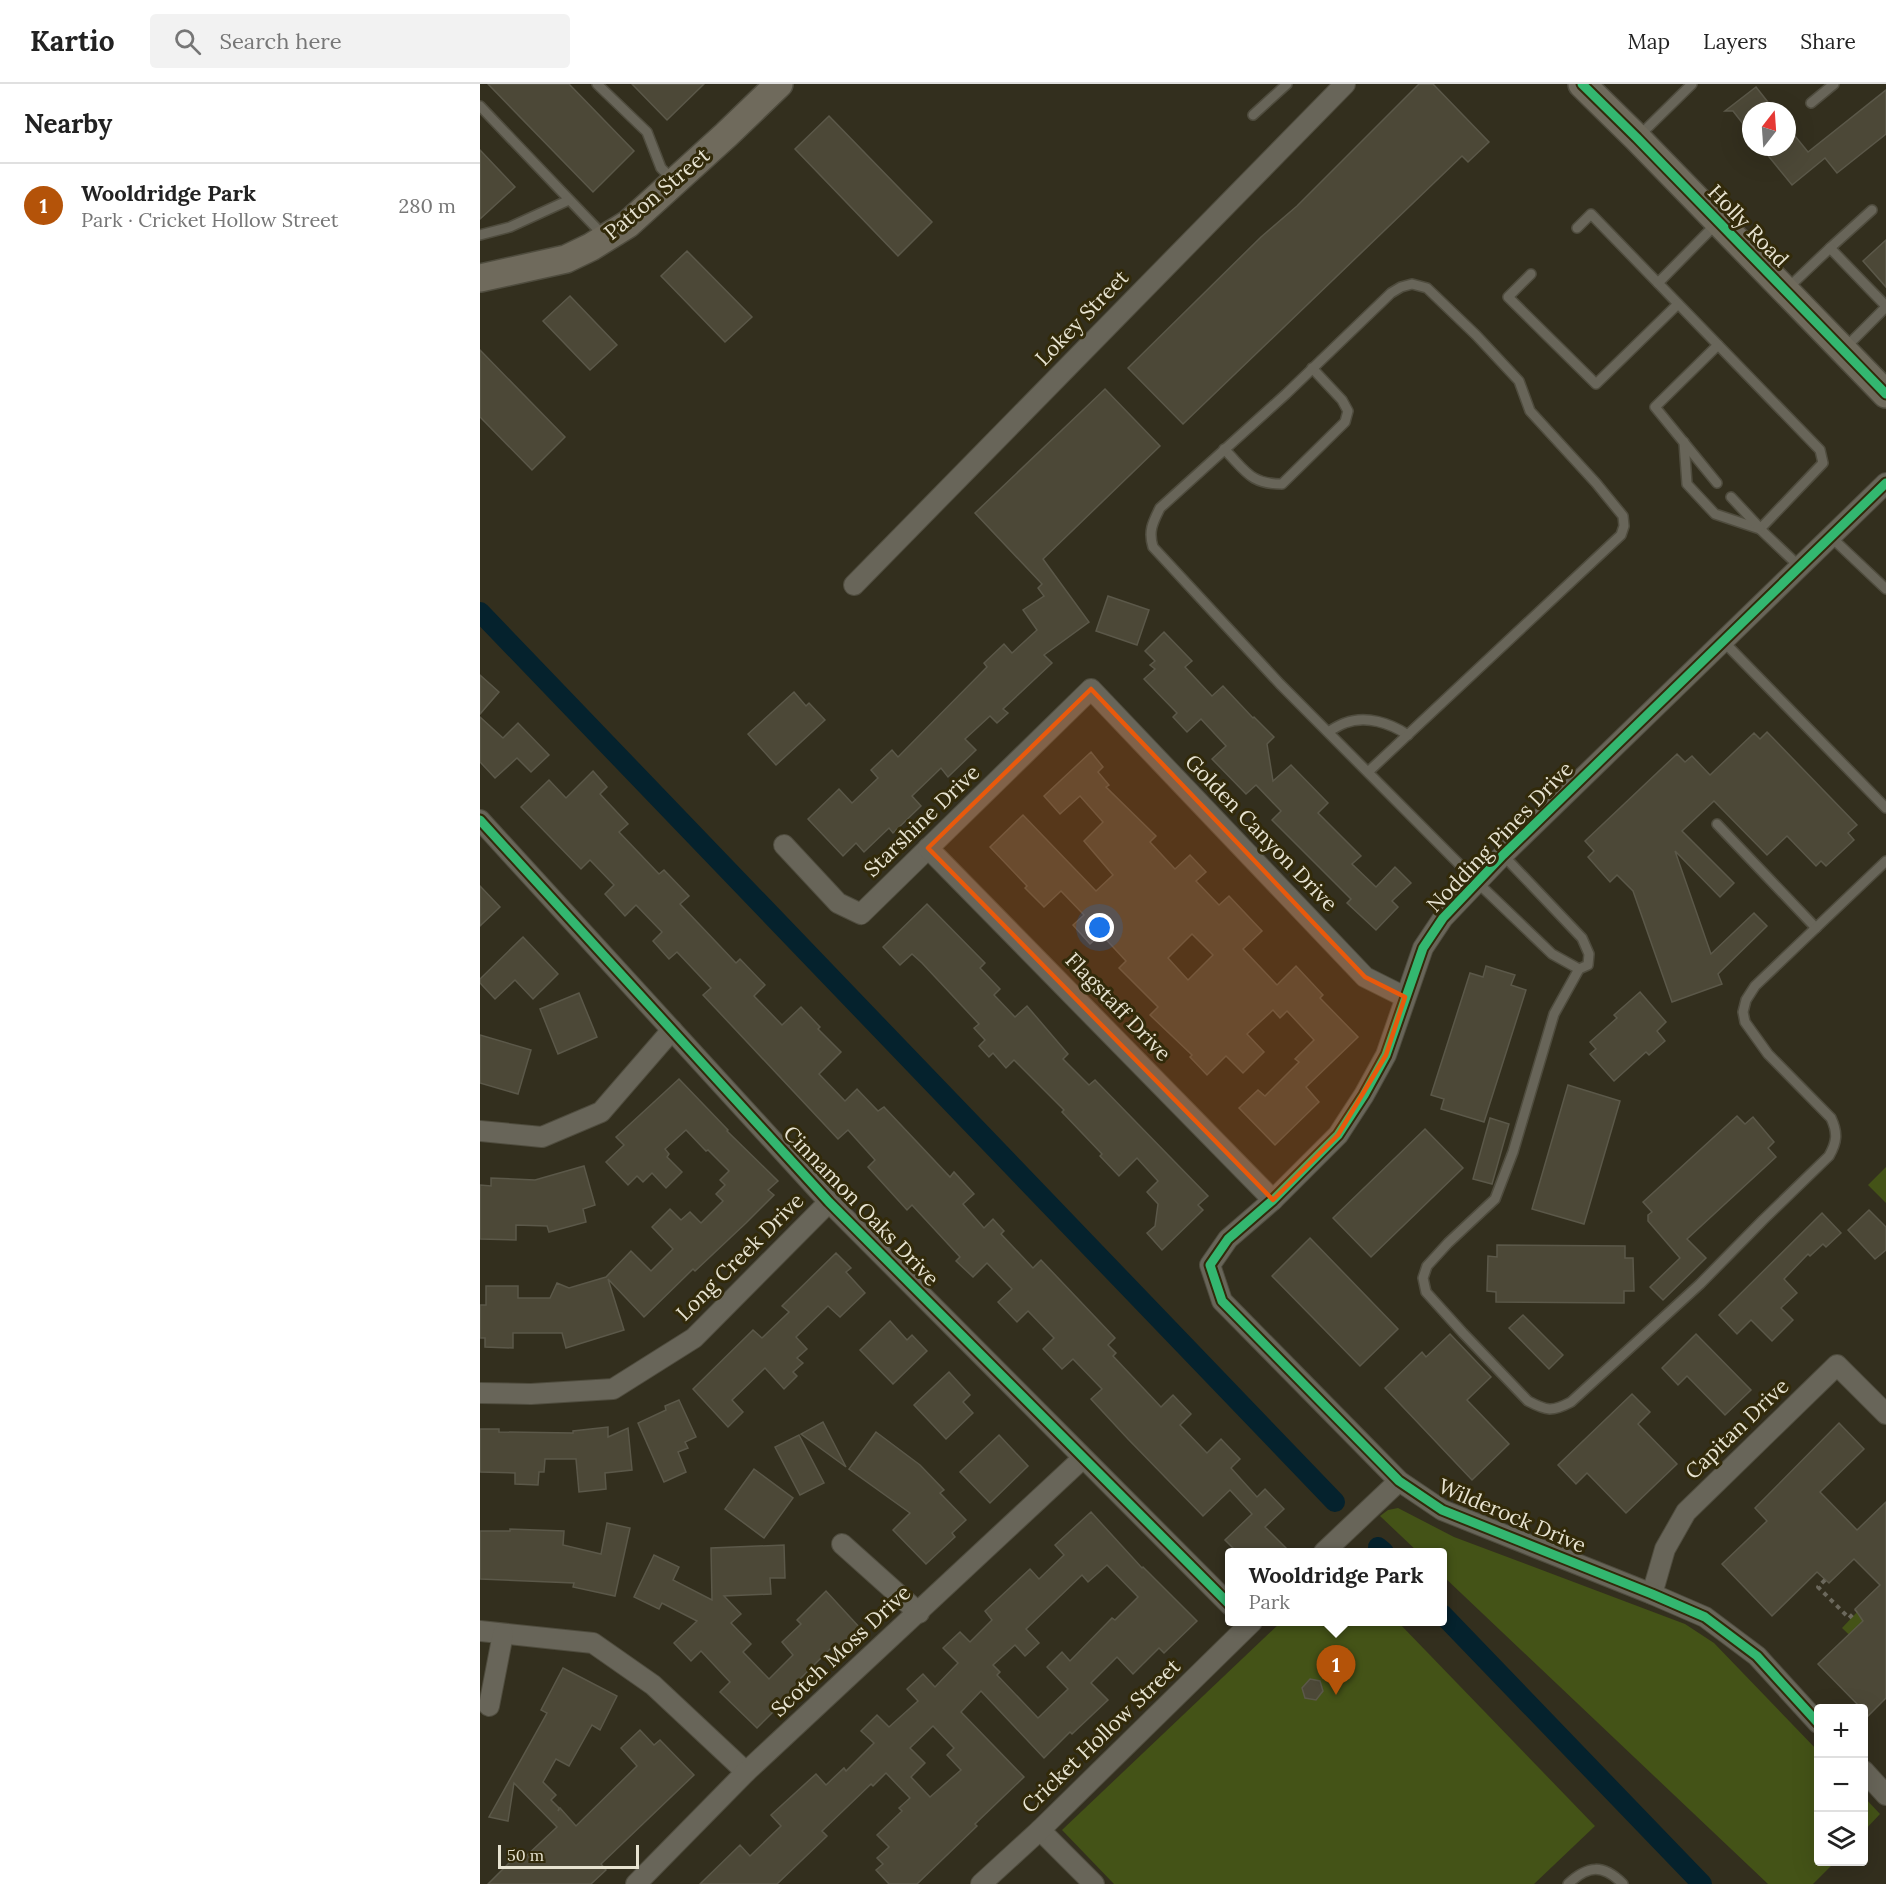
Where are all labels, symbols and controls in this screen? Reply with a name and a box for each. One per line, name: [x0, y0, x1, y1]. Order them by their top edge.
search box: [150, 14, 570, 68]
text: Kartio: [30, 23, 114, 59]
icon: search: [171, 25, 204, 58]
text: Search here: [219, 27, 342, 55]
text: Map: [1627, 28, 1670, 55]
text: Layers: [1703, 28, 1767, 55]
text: Share: [1800, 28, 1856, 55]
north arrow: [1742, 102, 1796, 156]
text: Nearby: [24, 107, 112, 140]
street label: Patton Street: [598, 141, 716, 246]
text: Wooldridge Park: [81, 179, 256, 207]
street label: Holly Road: [1702, 179, 1794, 273]
text: 1: [39, 193, 48, 218]
text: 280 m: [398, 193, 456, 218]
text: Park · Cricket Hollow Street: [81, 207, 339, 232]
street label: Lokey Street: [1029, 263, 1135, 371]
street label: Golden Canyon Drive: [1179, 748, 1343, 917]
street label: Nodding Pines Drive: [1421, 756, 1579, 918]
street label: Starshine Drive: [858, 759, 985, 883]
your location: [1085, 913, 1114, 942]
street label: Flagstaff Drive: [1060, 947, 1177, 1067]
street label: Cinnamon Oaks Drive: [778, 1120, 945, 1292]
street label: Long Creek Drive: [670, 1187, 809, 1326]
street label: Capitan Drive: [1679, 1372, 1794, 1485]
street label: Wilderock Drive: [1434, 1472, 1590, 1559]
popup: [1225, 1548, 1447, 1626]
text: Wooldridge Park: [1248, 1561, 1424, 1589]
street label: Scotch Moss Drive: [765, 1579, 916, 1722]
text: Park: [1248, 1589, 1290, 1614]
pin: 1: [1316, 1646, 1356, 1695]
street label: Cricket Hollow Street: [1016, 1652, 1186, 1818]
map controls: [1814, 1704, 1868, 1866]
button: +: [1814, 1704, 1868, 1758]
button: −: [1814, 1758, 1868, 1812]
button: layers: [1814, 1812, 1868, 1866]
scale bar: [498, 1842, 639, 1870]
text: 50 m: [507, 1845, 544, 1865]

